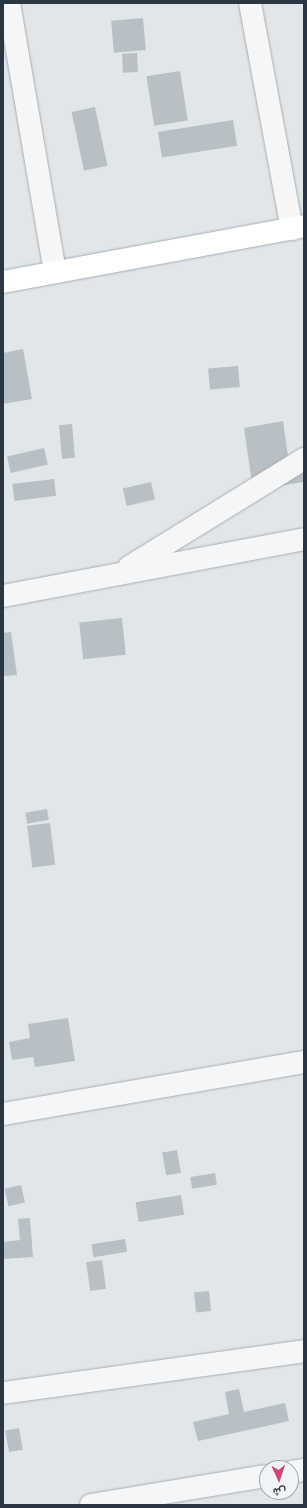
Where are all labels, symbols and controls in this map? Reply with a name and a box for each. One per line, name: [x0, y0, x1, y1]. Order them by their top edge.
north arrow: [259, 1460, 299, 1500]
text: ش: [273, 1485, 287, 1498]

